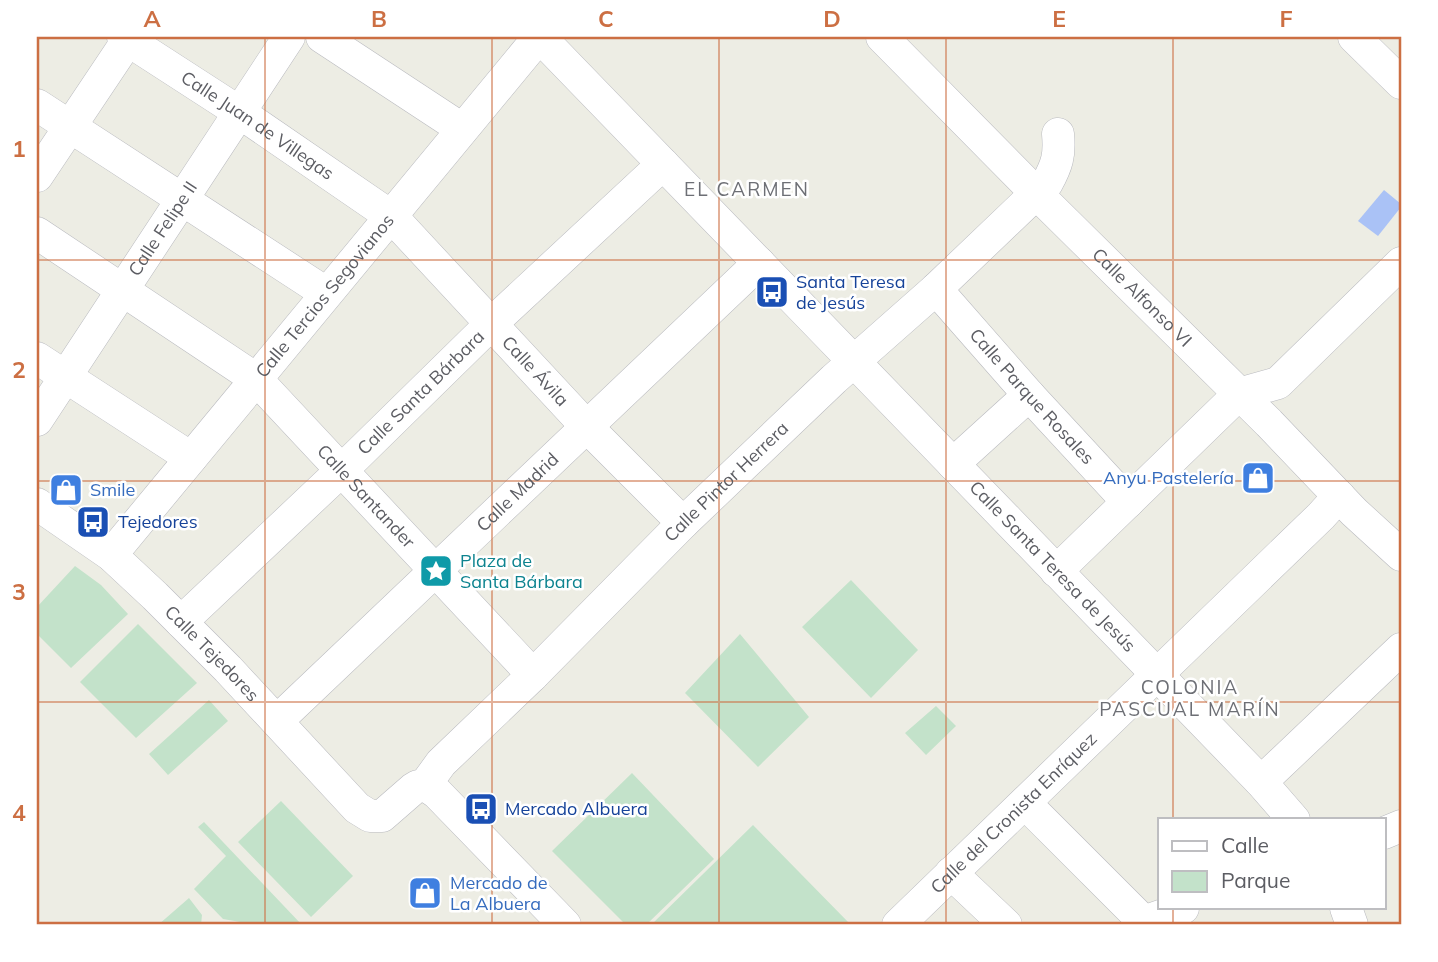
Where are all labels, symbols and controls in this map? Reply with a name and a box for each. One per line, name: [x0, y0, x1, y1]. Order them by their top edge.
text: A: [143, 4, 161, 33]
text: B: [371, 4, 387, 33]
text: C: [598, 4, 614, 33]
text: D: [823, 4, 841, 33]
text: E: [1052, 4, 1066, 33]
text: F: [1279, 4, 1293, 33]
street label: Calle Juan de Villegas: [177, 66, 339, 185]
text: 1: [12, 134, 26, 163]
street label: Calle Felipe II: [123, 177, 202, 280]
district label: EL CARMEN: [684, 177, 810, 201]
street label: Calle Tercios Segovianos: [250, 209, 399, 382]
street label: Calle Alfonso VI: [1087, 243, 1197, 351]
place label: Santa Teresa de Jesús: [796, 270, 906, 314]
bus stop icon: Santa Teresa de Jesús: [753, 273, 791, 311]
street label: Calle Parque Rosales: [965, 323, 1099, 469]
street label: Calle Santa Bárbara: [352, 325, 489, 460]
street label: Calle Ávila: [497, 331, 574, 411]
text: 2: [12, 355, 26, 384]
street label: Calle Pintor Herrera: [659, 417, 793, 547]
street label: Calle Santander: [312, 440, 421, 553]
street label: Calle Madrid: [471, 448, 563, 536]
shop icon: Anyu Pastelería: [1239, 459, 1277, 497]
place label: Anyu Pastelería: [1103, 466, 1234, 489]
shop icon: Smile: [47, 471, 85, 509]
street label: Calle Santa Teresa de Jesús: [965, 476, 1141, 657]
place label: Smile: [90, 478, 135, 501]
bus stop icon: Tejedores: [74, 503, 112, 541]
place label: Tejedores: [118, 510, 198, 533]
place label: Plaza de Santa Bárbara: [460, 549, 583, 593]
place icon: Plaza de Santa Bárbara: [417, 552, 455, 590]
text: 3: [12, 577, 26, 606]
street label: Calle Tejedores: [160, 600, 264, 706]
district label: COLONIA PASCUAL MARÍN: [1099, 675, 1281, 721]
street label: Calle del Cronista Enríquez: [925, 727, 1101, 898]
bus stop icon: Mercado Albuera: [462, 790, 500, 828]
place label: Mercado Albuera: [505, 797, 648, 820]
text: 4: [12, 798, 26, 827]
legend: [1158, 818, 1386, 909]
text: Calle: [1221, 832, 1269, 858]
text: Parque: [1221, 867, 1290, 893]
place label: Mercado de La Albuera: [450, 871, 548, 915]
shop icon: Mercado de La Albuera: [406, 874, 444, 912]

